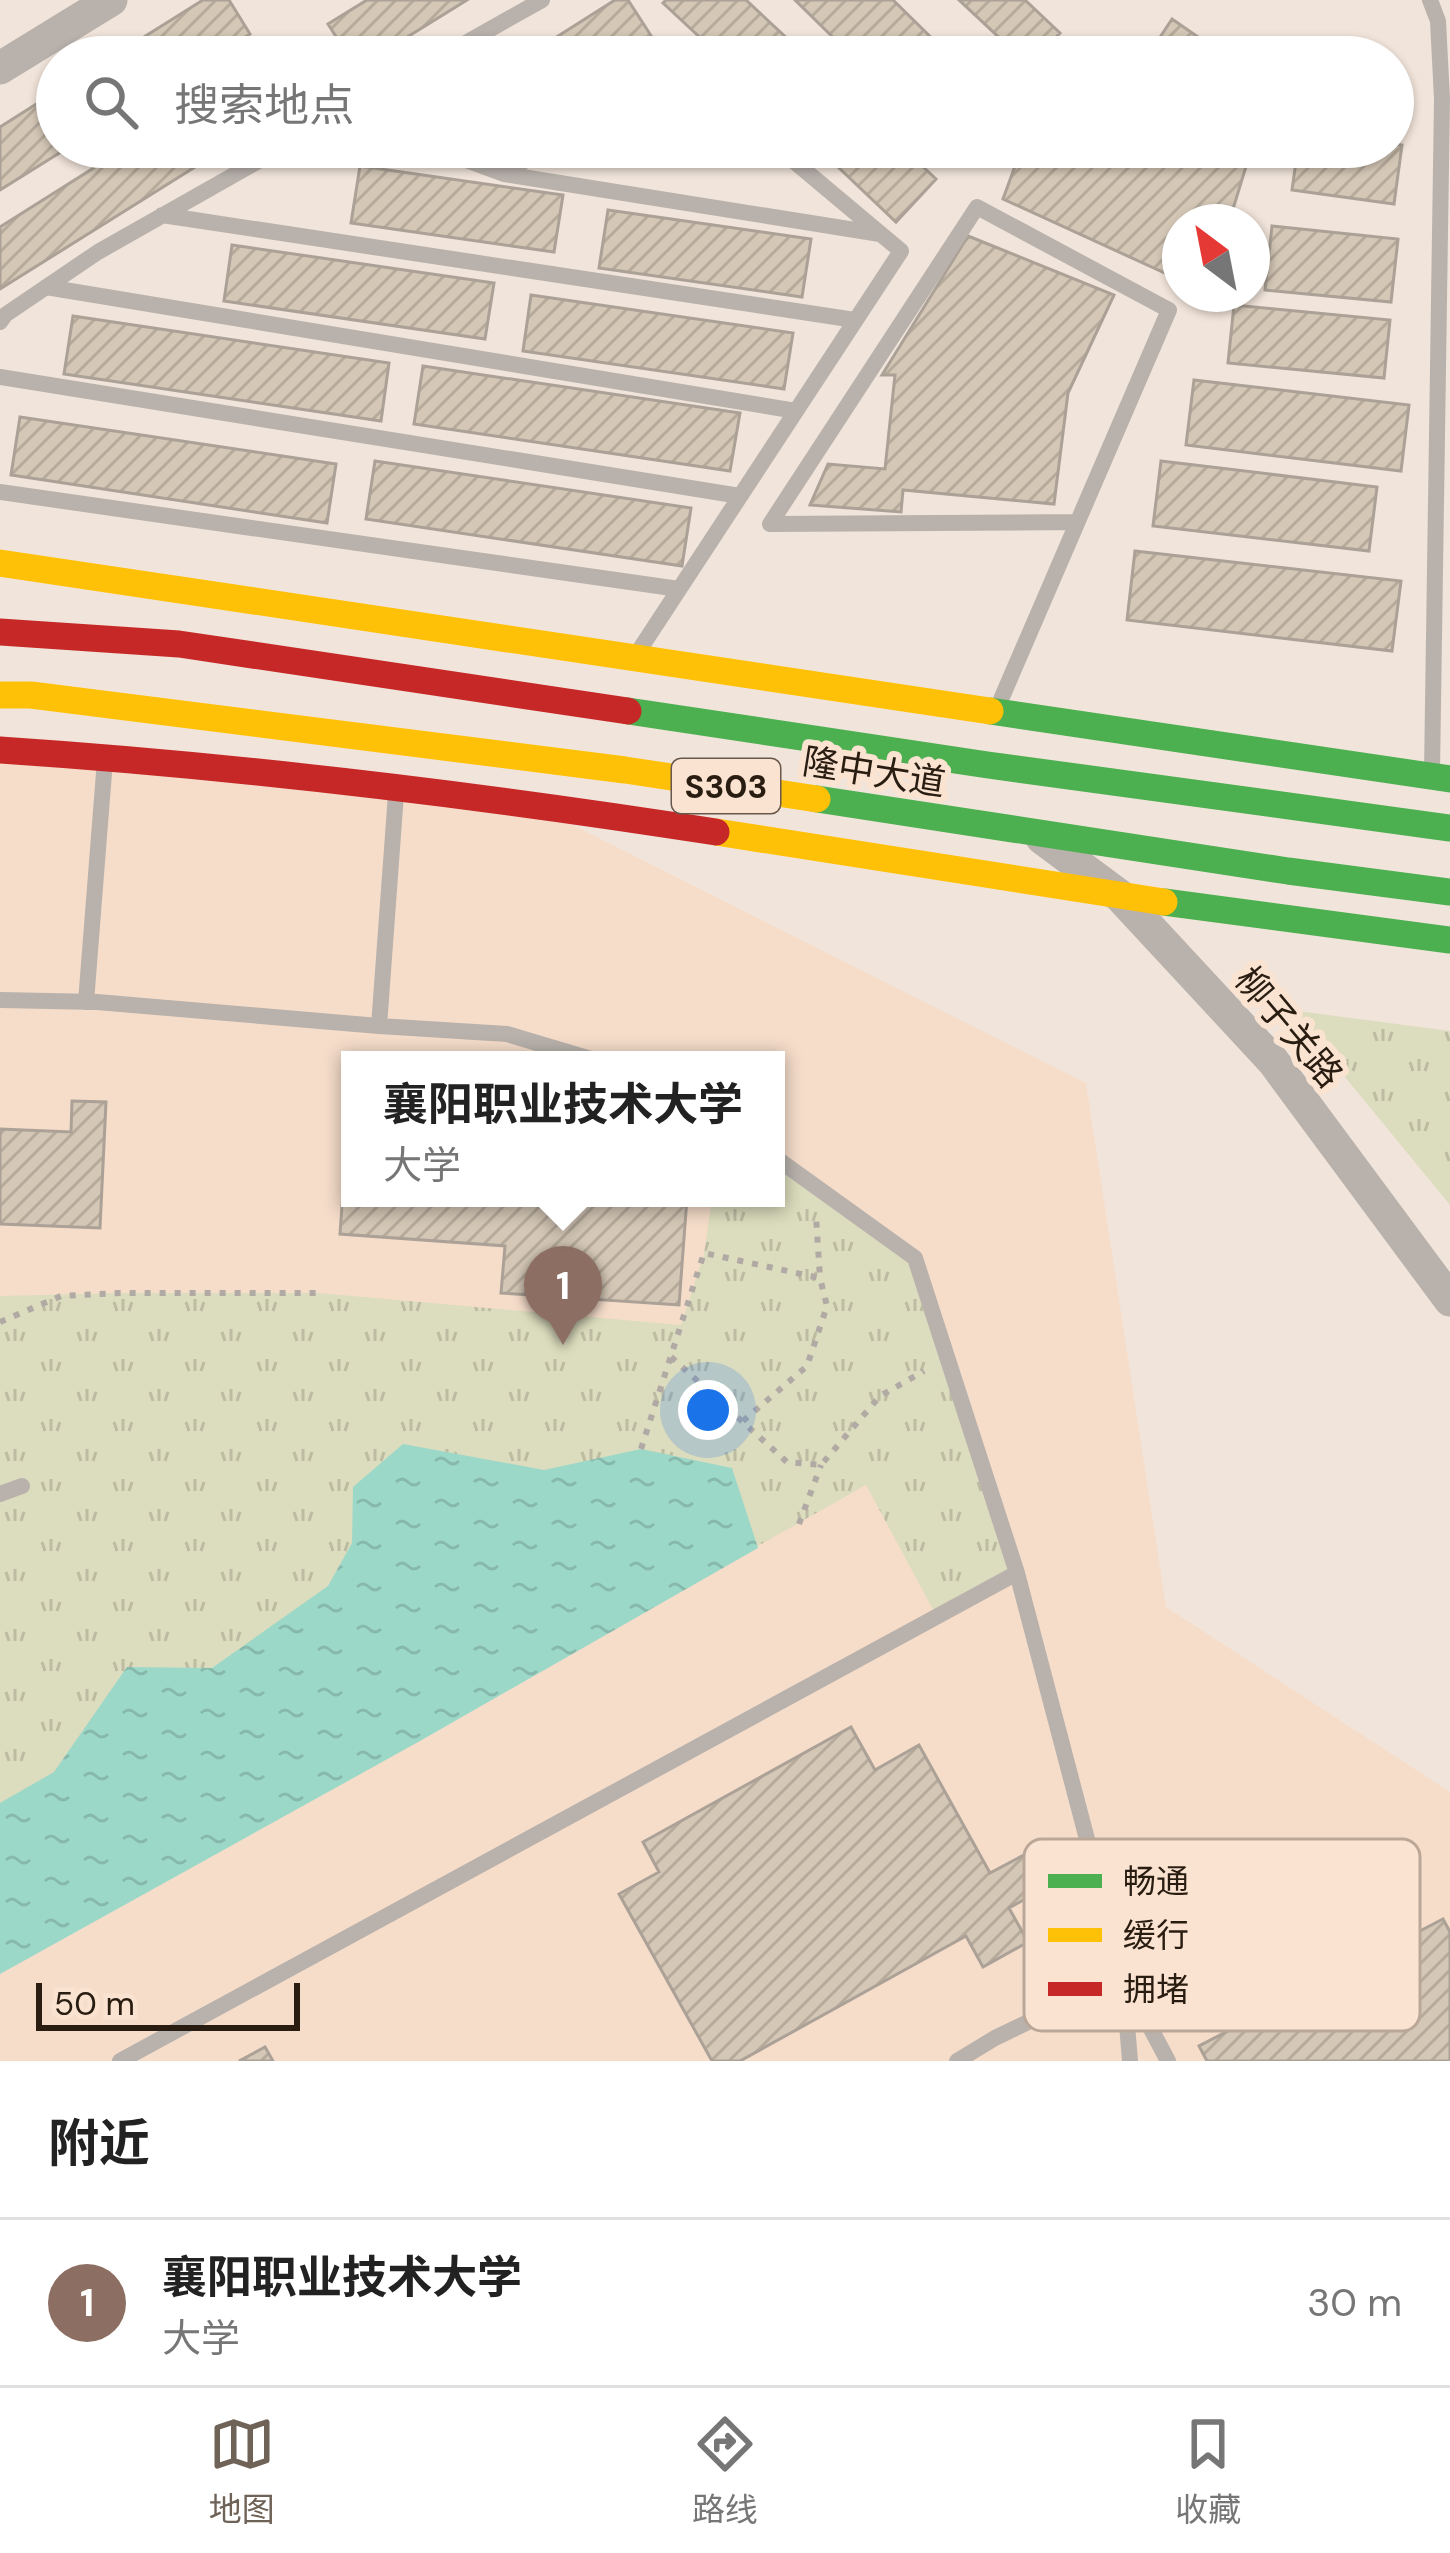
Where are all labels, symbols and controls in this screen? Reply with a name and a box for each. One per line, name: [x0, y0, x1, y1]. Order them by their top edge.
search box: [36, 36, 1414, 168]
icon: search: [78, 69, 144, 135]
text: 搜索地点: [174, 76, 354, 135]
north arrow: [1162, 204, 1270, 312]
street label: 隆中大道: [799, 738, 949, 806]
road number: S303: [672, 759, 780, 813]
street label: 柳子关路: [1225, 957, 1353, 1097]
popup: [341, 1051, 785, 1207]
text: 襄阳职业技术大学: [383, 1075, 743, 1134]
text: 大学: [383, 1140, 461, 1191]
pin: 1: [524, 1246, 602, 1345]
your location: [678, 1380, 738, 1440]
legend: [1024, 1839, 1420, 2031]
text: 畅通: [1123, 1860, 1189, 1903]
text: 缓行: [1123, 1914, 1189, 1957]
text: 拥堵: [1123, 1968, 1189, 2011]
scale bar: [36, 1977, 300, 2030]
text: 50 m: [54, 1982, 135, 2025]
text: 附近: [48, 2110, 150, 2177]
text: 襄阳职业技术大学: [162, 2248, 522, 2307]
text: 1: [80, 2277, 94, 2328]
text: 30 m: [1307, 2277, 1402, 2328]
text: 大学: [162, 2313, 240, 2364]
tab: 地图: [209, 2411, 275, 2531]
tab: 路线: [692, 2411, 758, 2531]
tab: 收藏: [1175, 2411, 1241, 2531]

